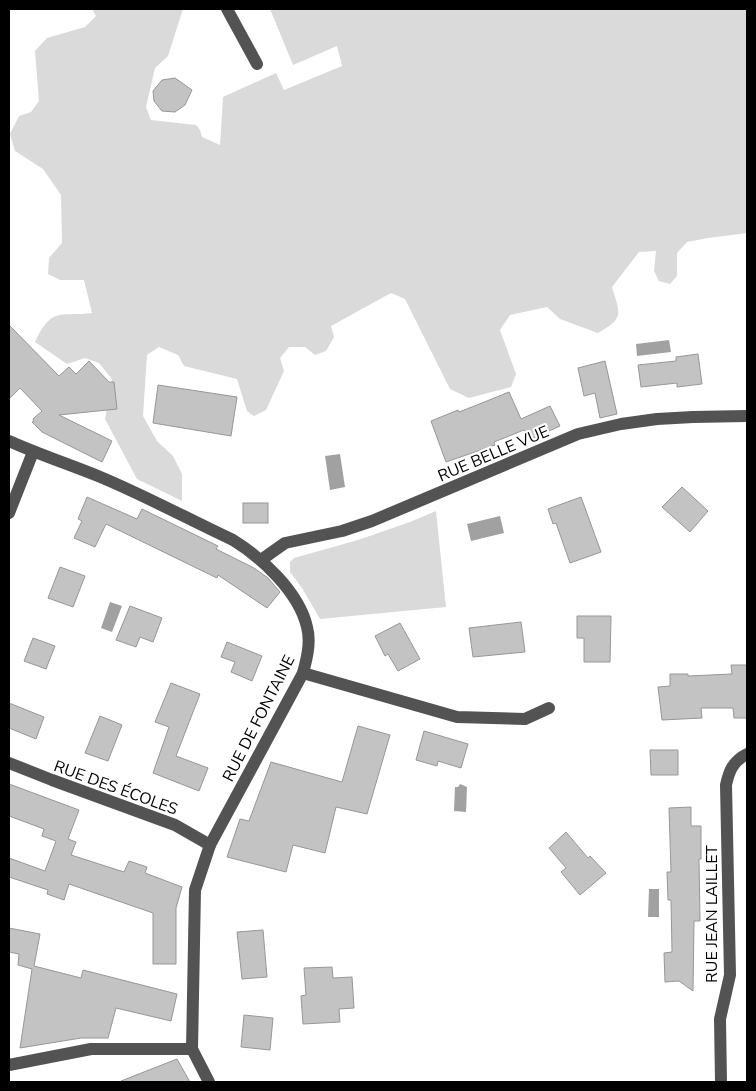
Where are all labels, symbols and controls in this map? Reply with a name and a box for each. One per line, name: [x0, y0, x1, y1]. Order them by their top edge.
street label: RUE BELLE VUE: [434, 421, 552, 487]
street label: RUE DE FONTAINE: [218, 652, 300, 785]
street label: RUE DES ÉCOLES: [51, 755, 181, 821]
street label: RUE JEAN LAILLET: [701, 845, 723, 983]

